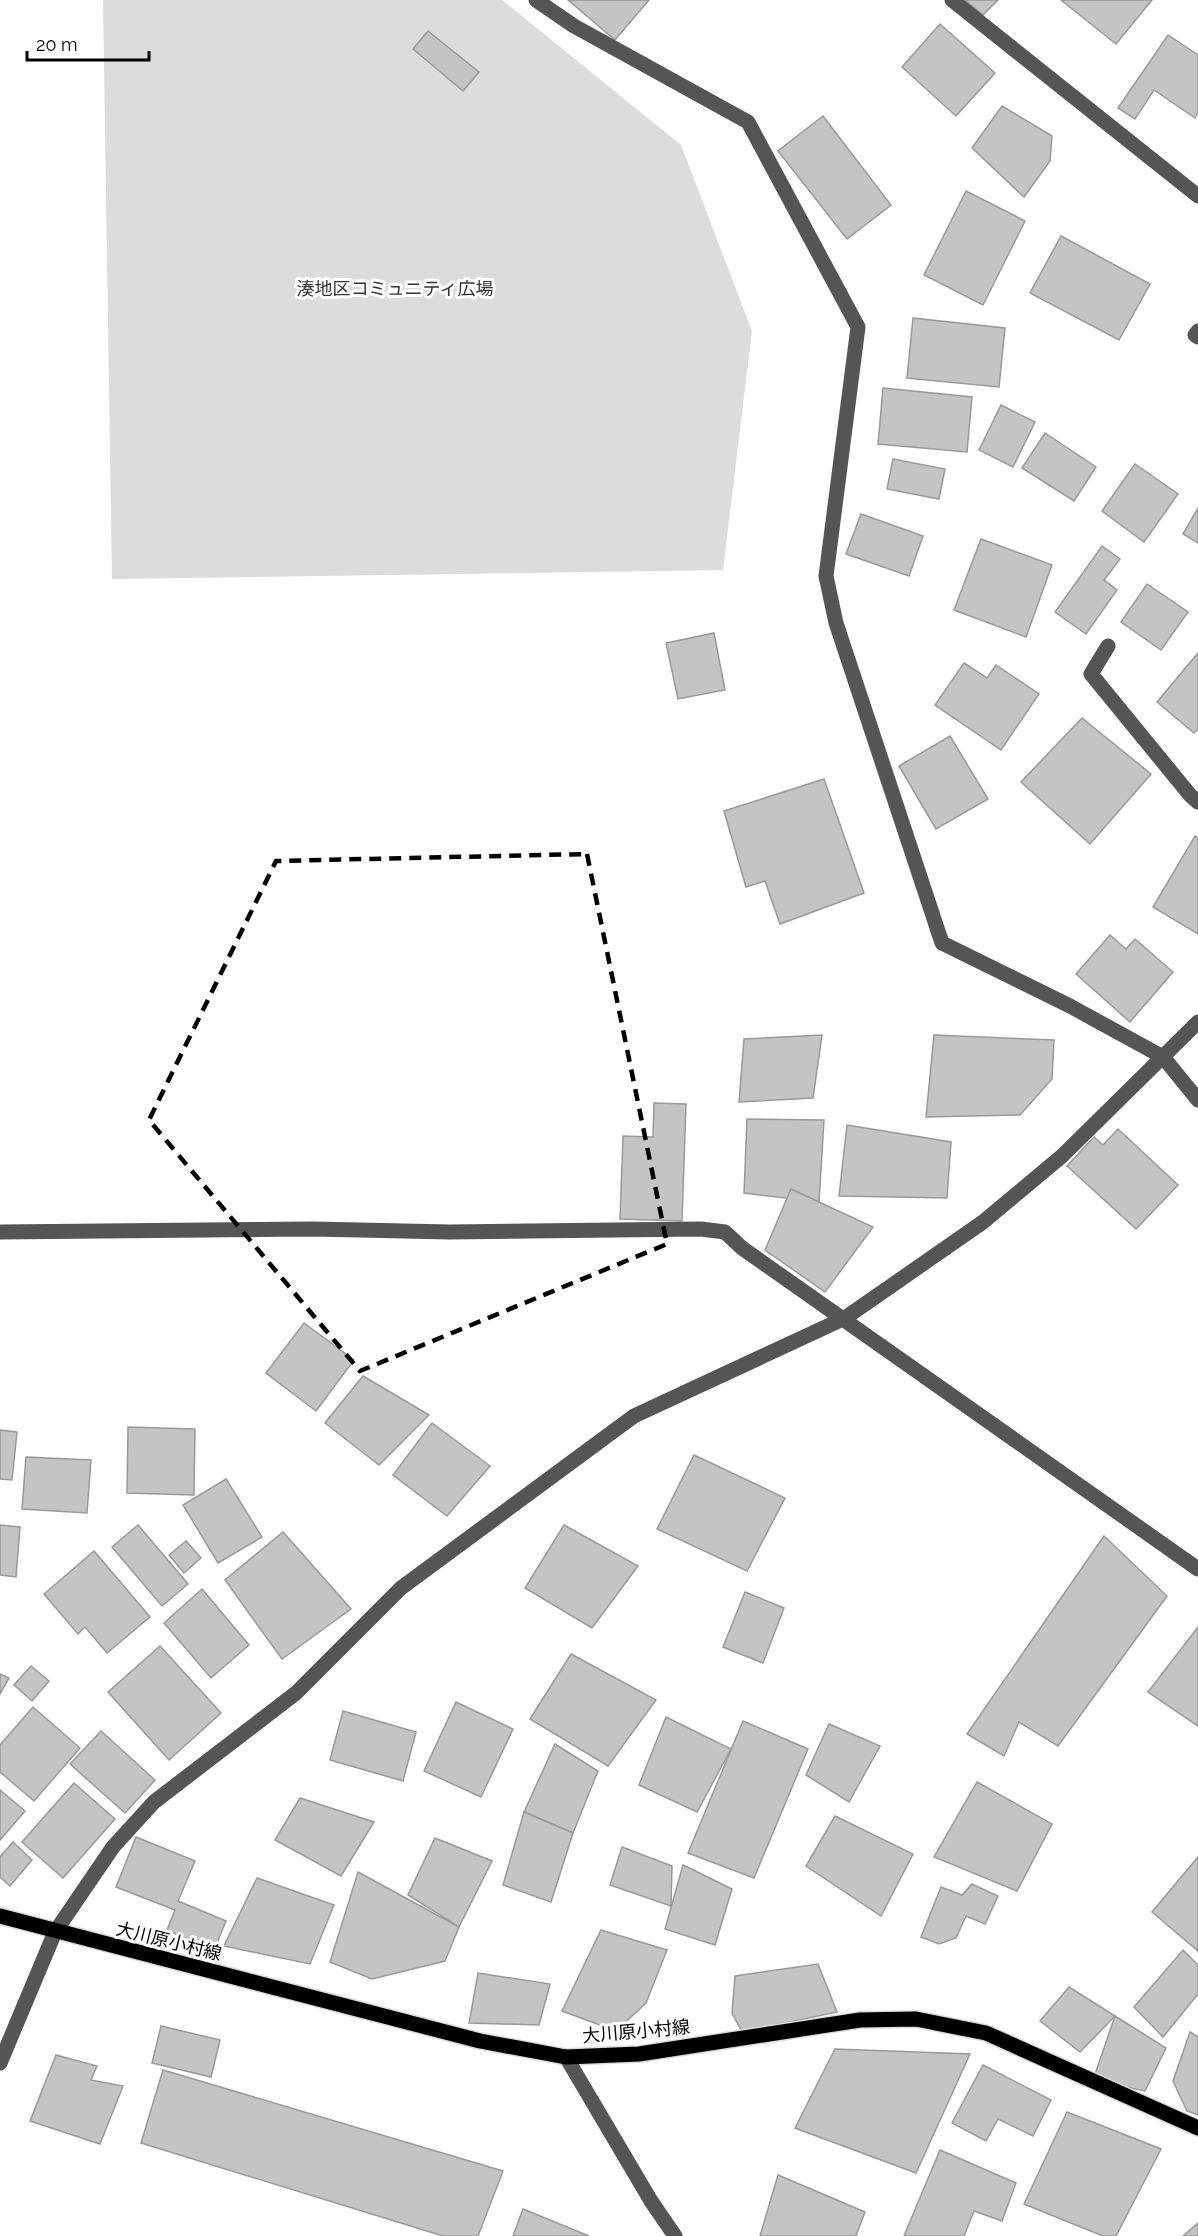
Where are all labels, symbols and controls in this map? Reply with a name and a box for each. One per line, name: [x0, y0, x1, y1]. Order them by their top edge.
scale bar: [27, 24, 148, 62]
text: 20 m: [36, 34, 78, 55]
park label: 湊地区コミュニティ広場: [297, 278, 493, 299]
street label: 大川原小村線: [114, 1918, 224, 1964]
street label: 大川原小村線: [581, 2016, 691, 2046]

